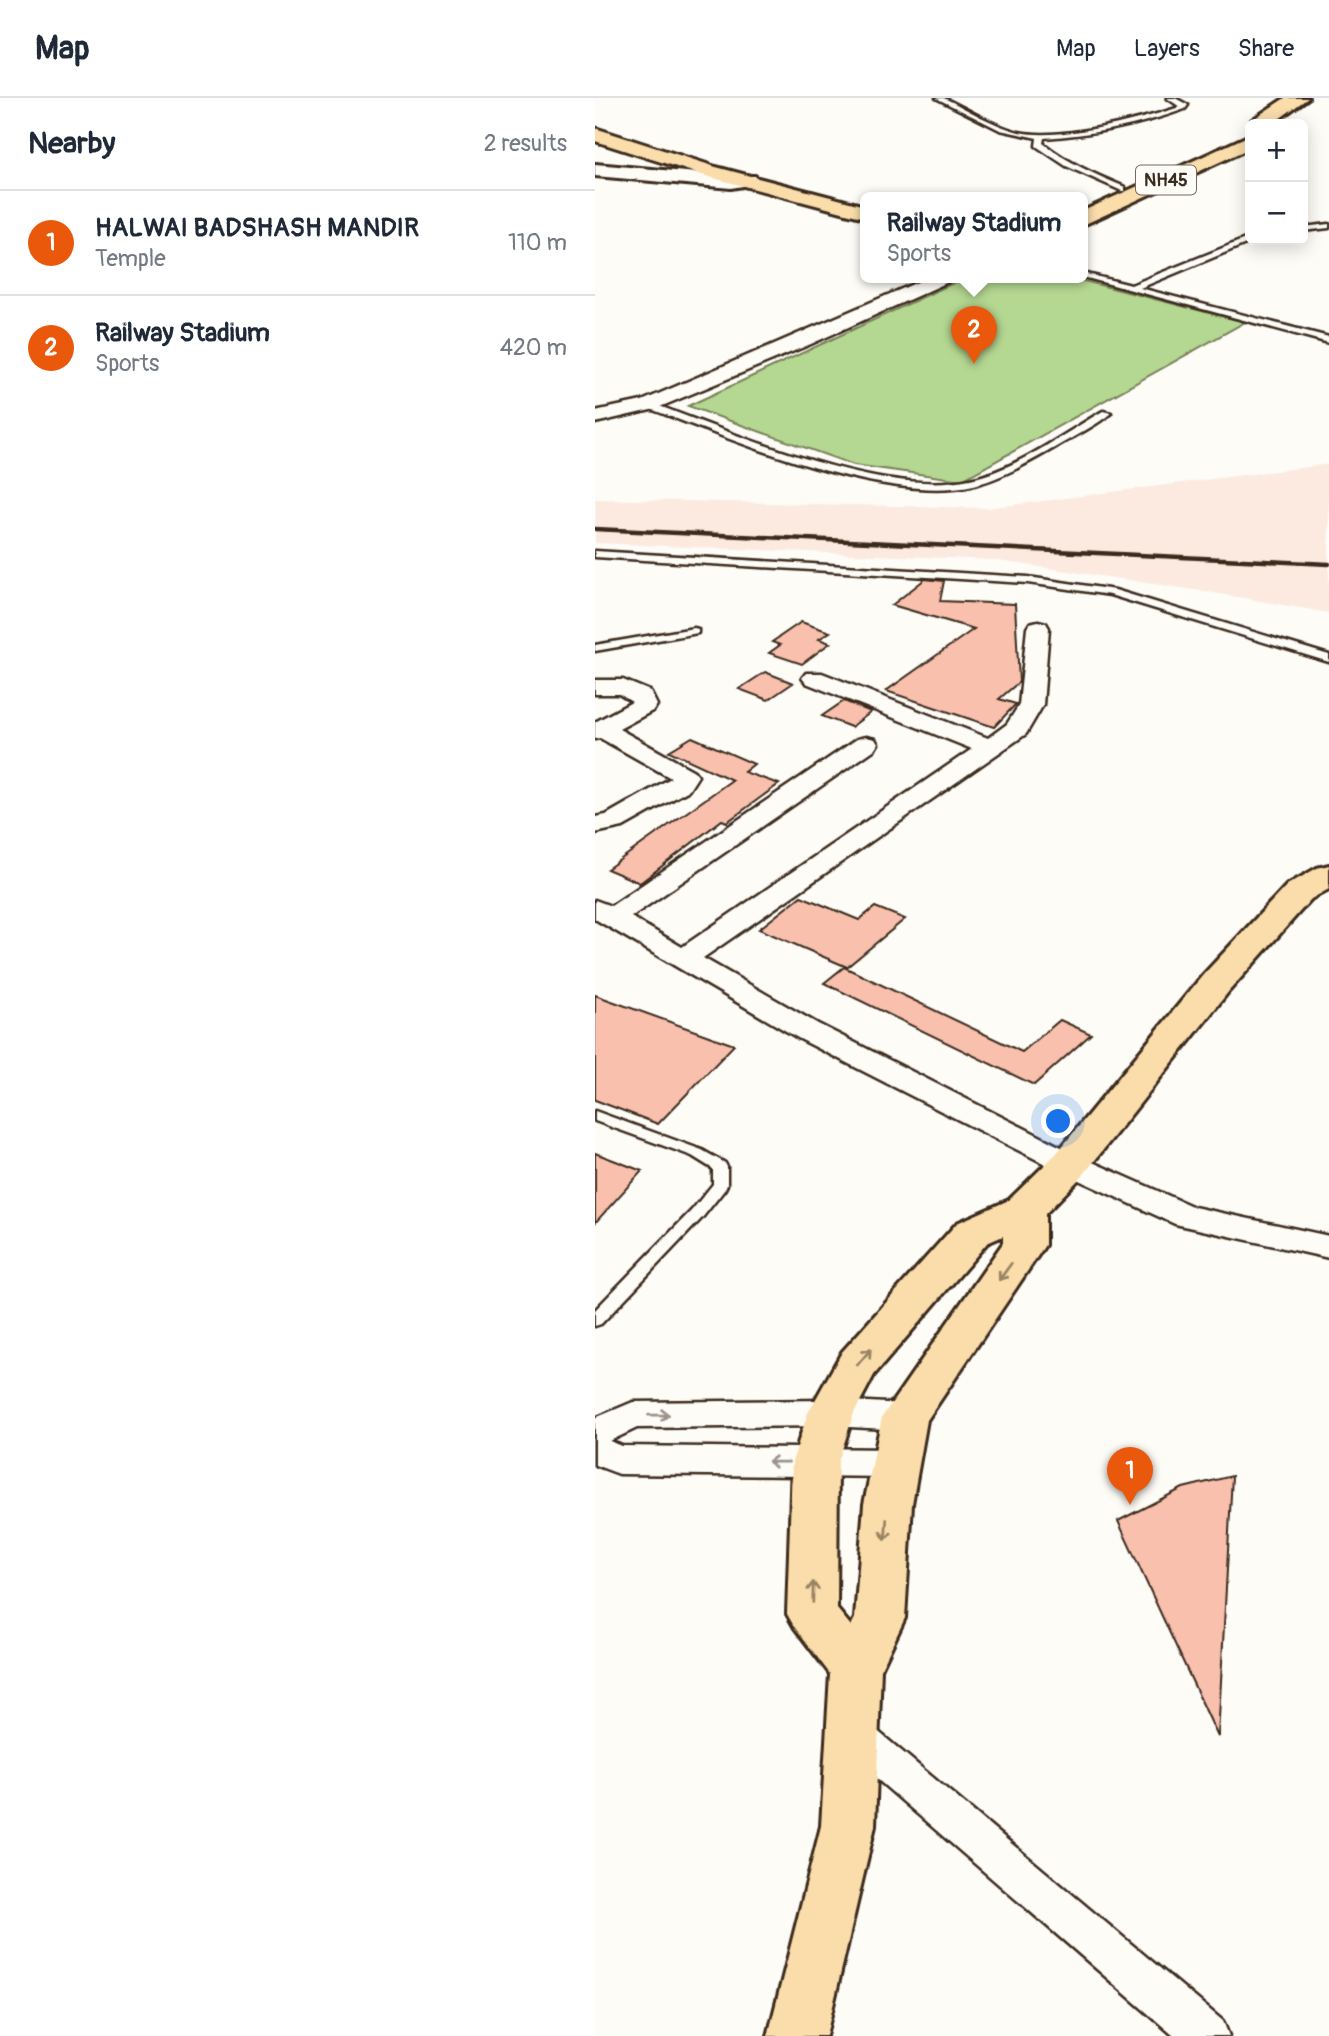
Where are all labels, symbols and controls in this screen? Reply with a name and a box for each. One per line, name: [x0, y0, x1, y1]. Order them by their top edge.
text: Map: [35, 28, 90, 69]
text: Map: [1056, 34, 1096, 63]
text: Layers: [1134, 34, 1200, 63]
text: Share: [1238, 34, 1294, 63]
map controls: [1245, 119, 1308, 245]
button: +: [1245, 119, 1308, 182]
text: Nearby: [28, 125, 115, 162]
text: 2 results: [484, 129, 567, 158]
road number: NH45: [1136, 166, 1196, 194]
button: −: [1245, 182, 1308, 245]
popup: [860, 192, 1088, 283]
text: Railway Stadium: [887, 207, 1061, 239]
text: HALWAI BADSHASH MANDIR: [95, 212, 419, 244]
text: 1: [47, 228, 56, 257]
text: 110 m: [508, 228, 567, 257]
text: Sports: [887, 239, 951, 268]
text: Temple: [95, 244, 166, 273]
pin: 2: [951, 306, 997, 364]
text: Railway Stadium: [95, 317, 270, 349]
text: 2: [45, 333, 57, 362]
text: 420 m: [500, 333, 567, 362]
text: Sports: [95, 349, 159, 378]
your location: [1041, 1104, 1075, 1138]
one-way arrow: [998, 1262, 1012, 1281]
one-way arrow: [857, 1348, 872, 1366]
one-way arrow: [647, 1408, 670, 1422]
pin: 1: [1107, 1447, 1153, 1505]
one-way arrow: [767, 1455, 790, 1469]
one-way arrow: [879, 1519, 892, 1541]
one-way arrow: [806, 1580, 819, 1603]

